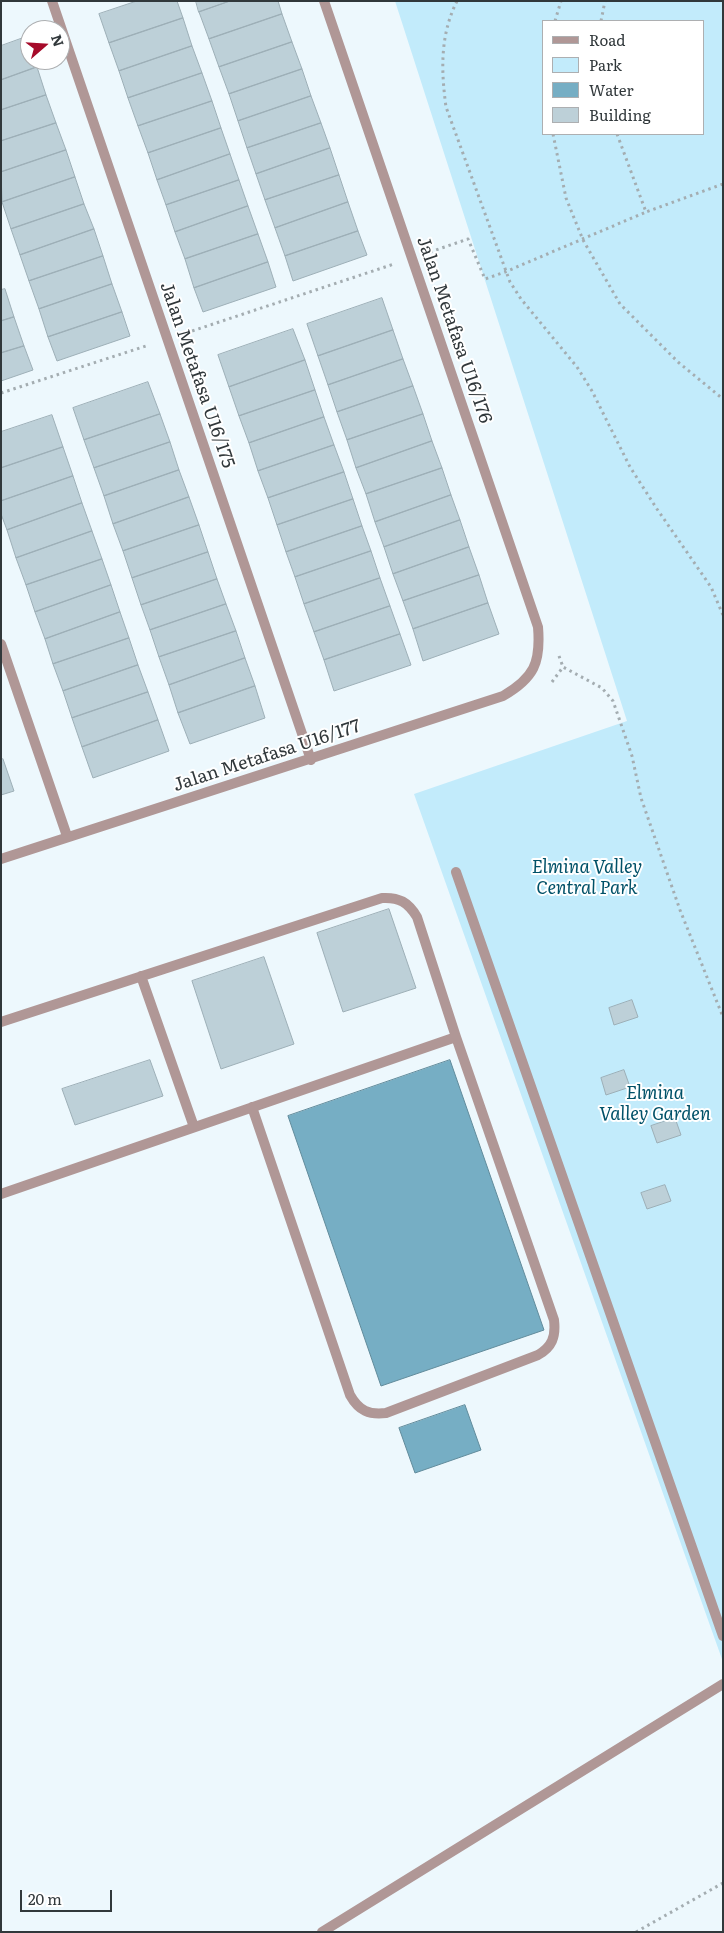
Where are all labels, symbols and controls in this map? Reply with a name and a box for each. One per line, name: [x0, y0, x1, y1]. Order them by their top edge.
north arrow: [20, 20, 70, 70]
legend: [542, 20, 704, 135]
text: Road: [589, 28, 625, 51]
text: N: [47, 32, 70, 49]
text: Park: [589, 53, 622, 76]
text: Water: [589, 78, 634, 101]
text: Building: [589, 103, 651, 126]
street label: Jalan Metafasa U16/176: [412, 234, 496, 426]
street label: Jalan Metafasa U16/175: [155, 279, 239, 471]
street label: Jalan Metafasa U16/177: [171, 715, 363, 797]
park label: Elmina Valley Central Park: [532, 857, 642, 900]
park label: Elmina Valley Garden: [599, 1083, 711, 1126]
scale bar: [22, 1880, 115, 1912]
text: 20 m: [28, 1887, 62, 1910]

